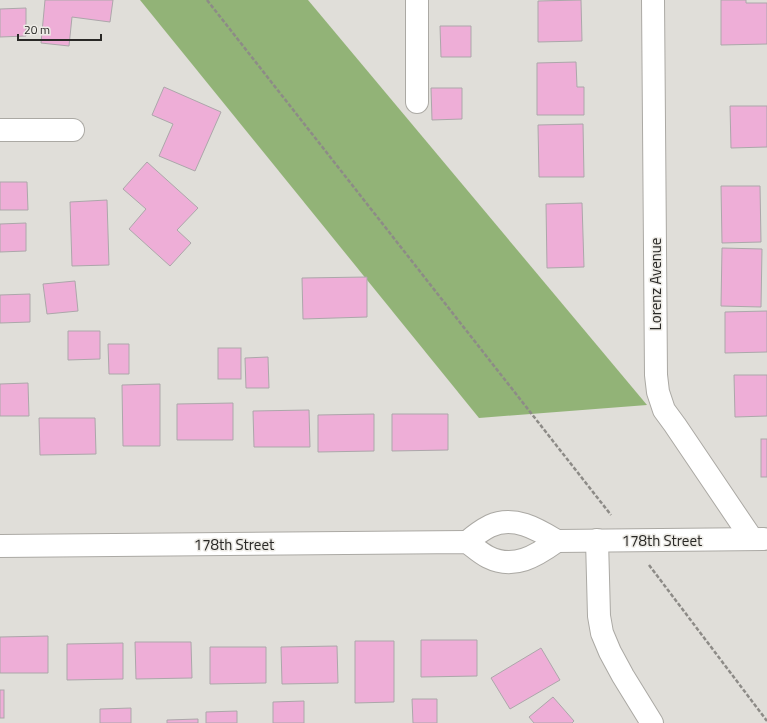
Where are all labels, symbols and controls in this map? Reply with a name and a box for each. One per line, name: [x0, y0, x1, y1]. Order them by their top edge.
scale bar: [18, 16, 101, 42]
text: 20 m: [24, 20, 50, 39]
street label: Lorenz Avenue: [644, 238, 667, 330]
street label: 178th Street: [622, 529, 703, 552]
street label: 178th Street: [194, 533, 275, 556]

